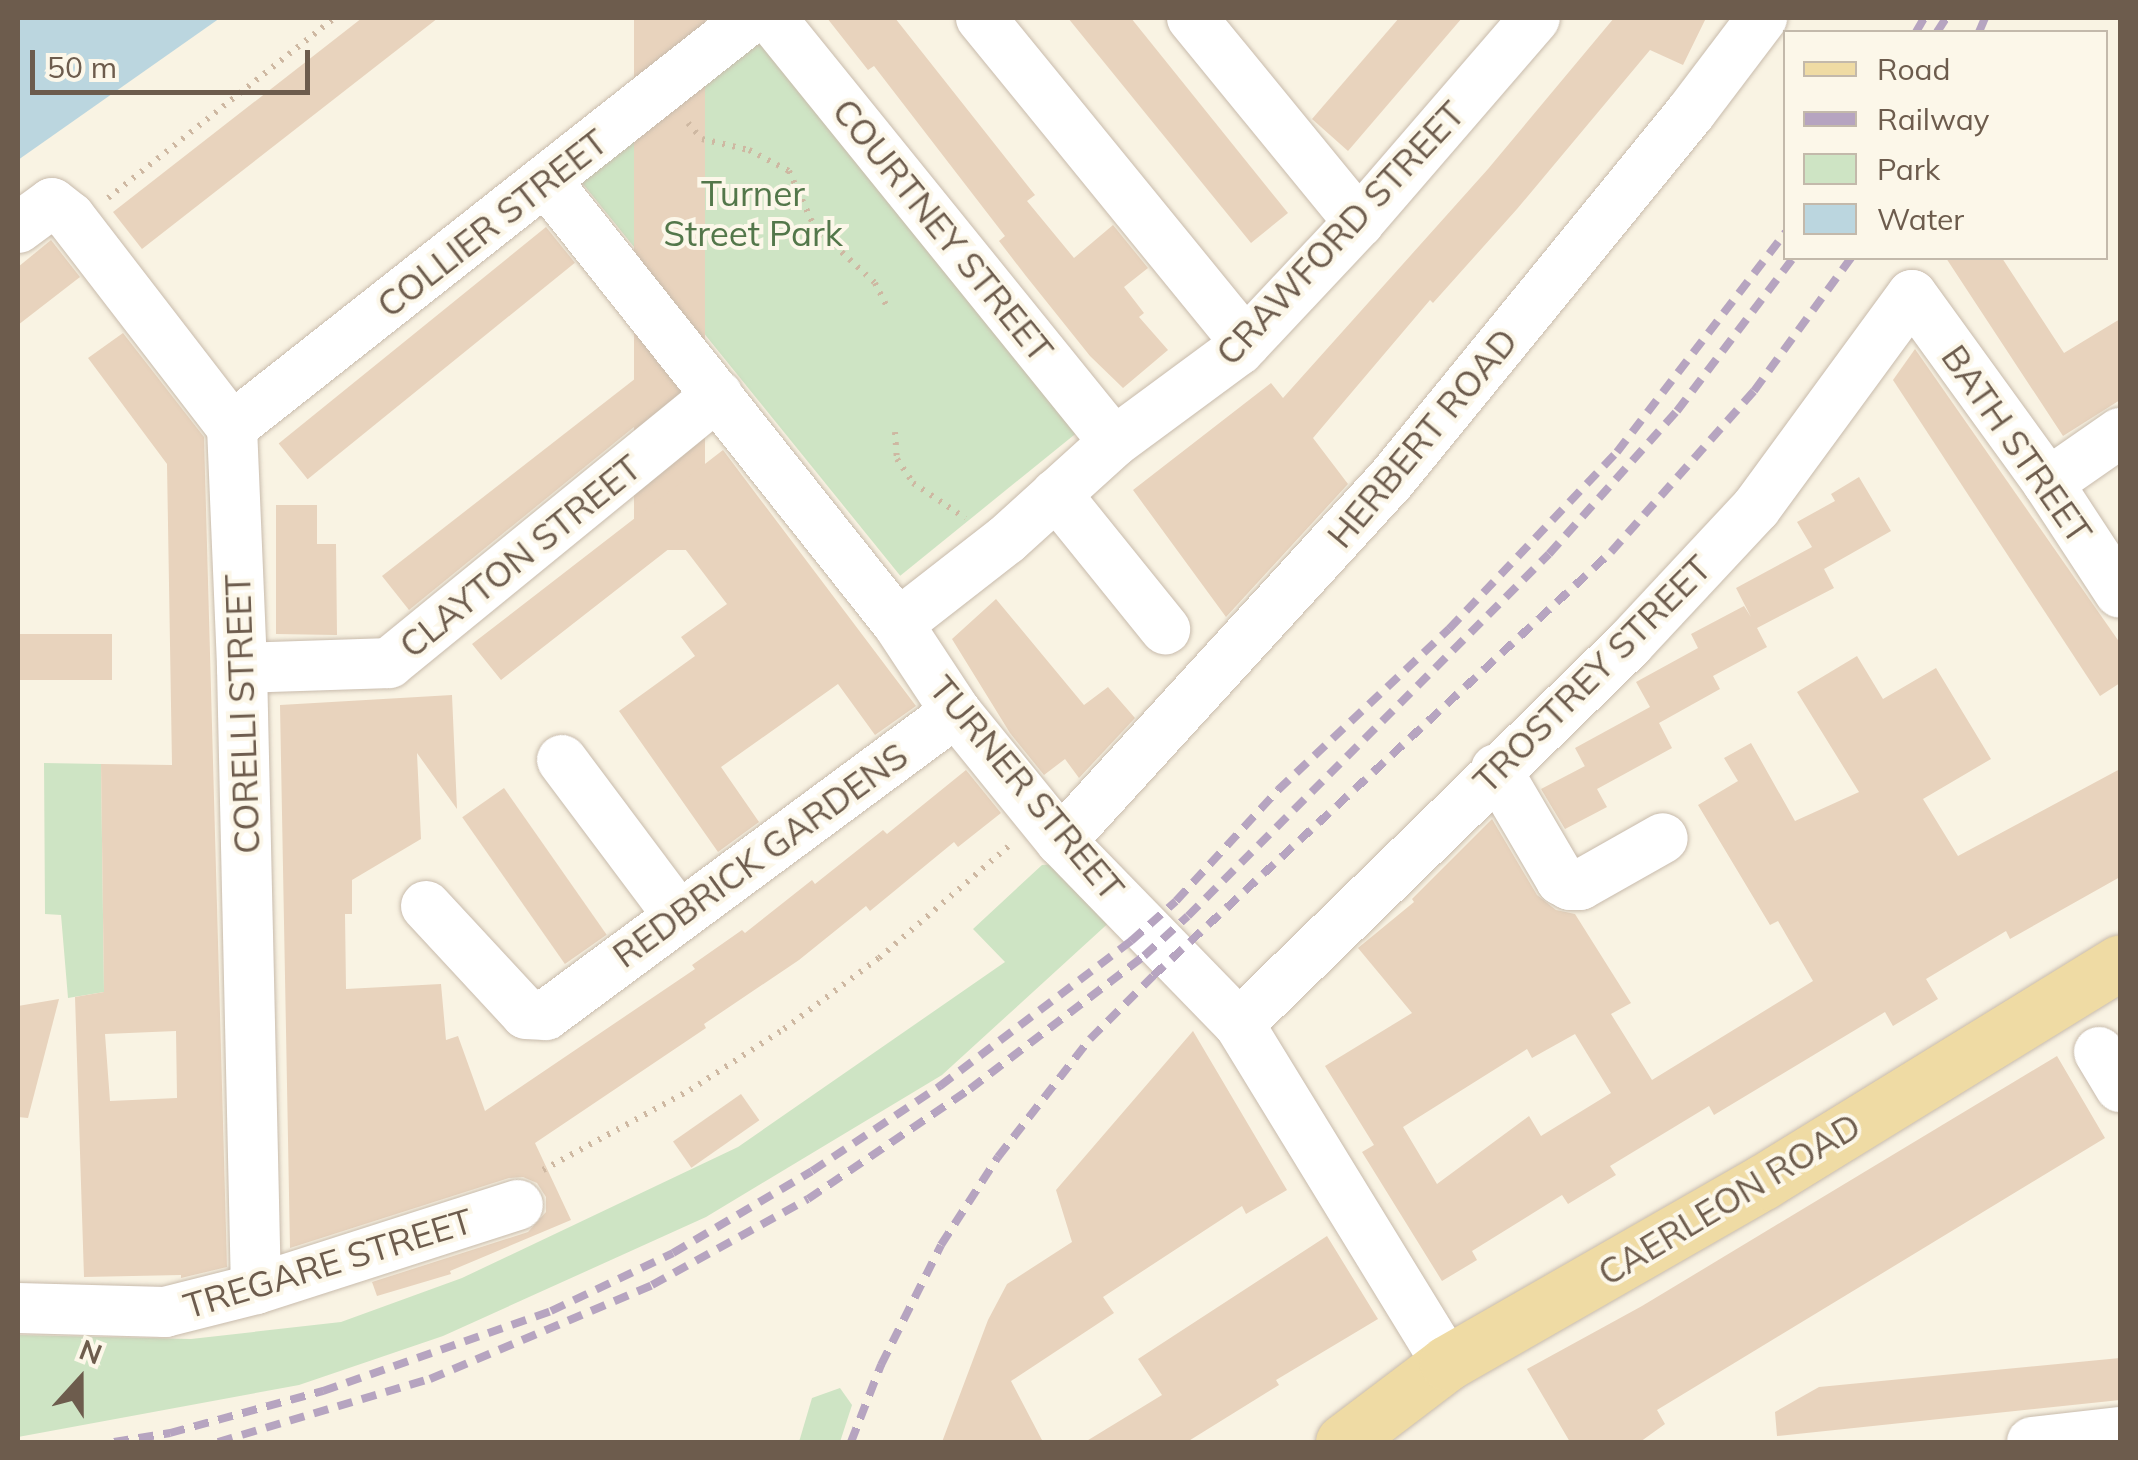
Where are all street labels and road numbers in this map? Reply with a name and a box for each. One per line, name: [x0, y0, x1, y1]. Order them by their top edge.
street label: COURTNEY STREET: [824, 90, 1062, 370]
street label: CRAWFORD STREET: [1207, 93, 1473, 373]
street label: COLLIER STREET: [369, 120, 615, 326]
street label: HERBERT ROAD: [1318, 320, 1526, 556]
street label: BATH STREET: [1933, 337, 2101, 551]
street label: CLAYTON STREET: [391, 446, 649, 666]
street label: TROSTREY STREET: [1465, 547, 1719, 801]
street label: CORELLI STREET: [216, 573, 268, 855]
street label: TURNER STREET: [921, 667, 1133, 909]
street label: REDBRICK GARDENS: [605, 734, 915, 976]
street label: CAERLEON ROAD: [1590, 1104, 1868, 1294]
street label: TREGARE STREET: [179, 1199, 477, 1327]

